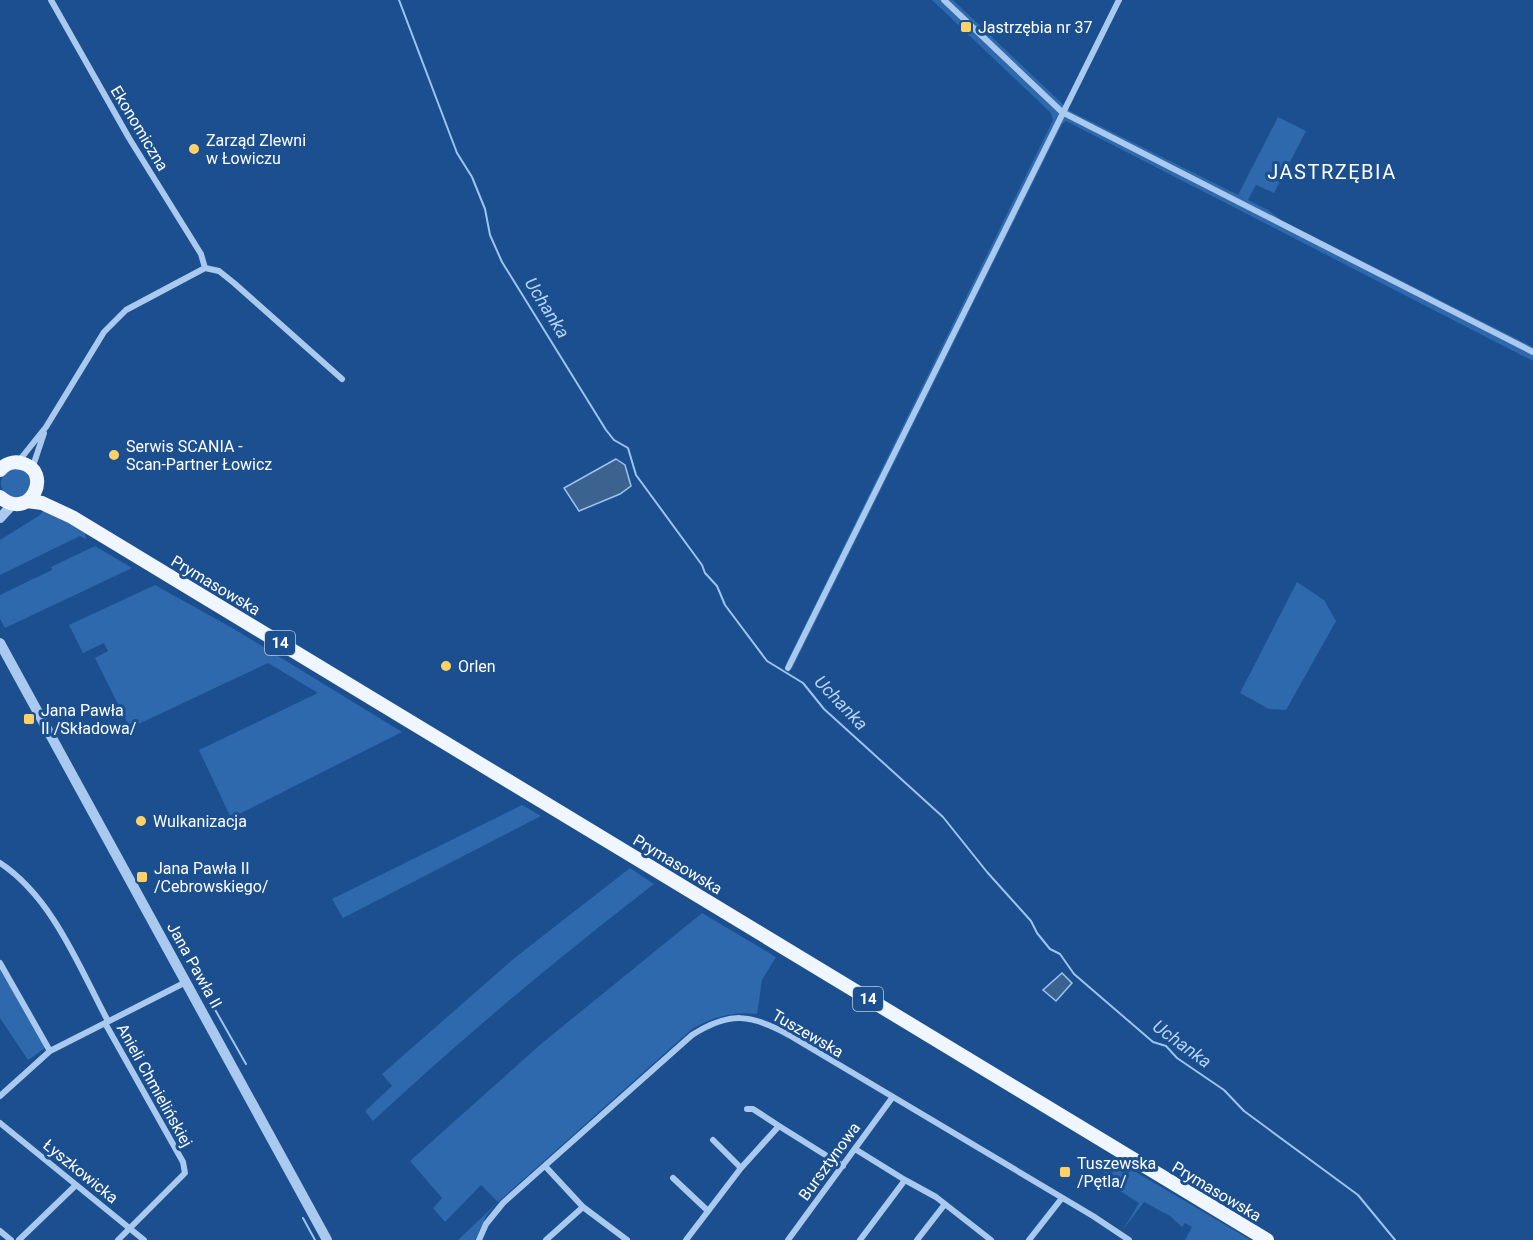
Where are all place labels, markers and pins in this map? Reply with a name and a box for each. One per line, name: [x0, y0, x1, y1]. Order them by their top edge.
place label: Jastrzębia nr 37: [978, 18, 1093, 37]
marker: Jastrzębia nr 37: [959, 20, 973, 34]
place label: Zarząd Zlewni w Łowiczu: [206, 131, 306, 168]
marker: Zarząd Zlewni w Łowiczu: [187, 142, 201, 156]
place label: Serwis SCANIA - Scan-Partner Łowicz: [126, 437, 272, 474]
marker: Serwis SCANIA - Scan-Partner Łowicz: [107, 448, 121, 462]
place label: Orlen: [458, 657, 496, 676]
marker: Orlen: [439, 659, 453, 673]
place label: Jana Pawła II /Składowa/: [41, 701, 137, 738]
marker: Jana Pawła II /Składowa/: [22, 712, 36, 726]
place label: Wulkanizacja: [153, 812, 247, 831]
marker: Wulkanizacja: [134, 814, 148, 828]
place label: Jana Pawła II /Cebrowskiego/: [154, 859, 269, 896]
marker: Jana Pawła II /Cebrowskiego/: [135, 870, 149, 884]
place label: Tuszewska /Pętla/: [1077, 1154, 1156, 1191]
marker: Tuszewska /Pętla/: [1058, 1165, 1072, 1179]

